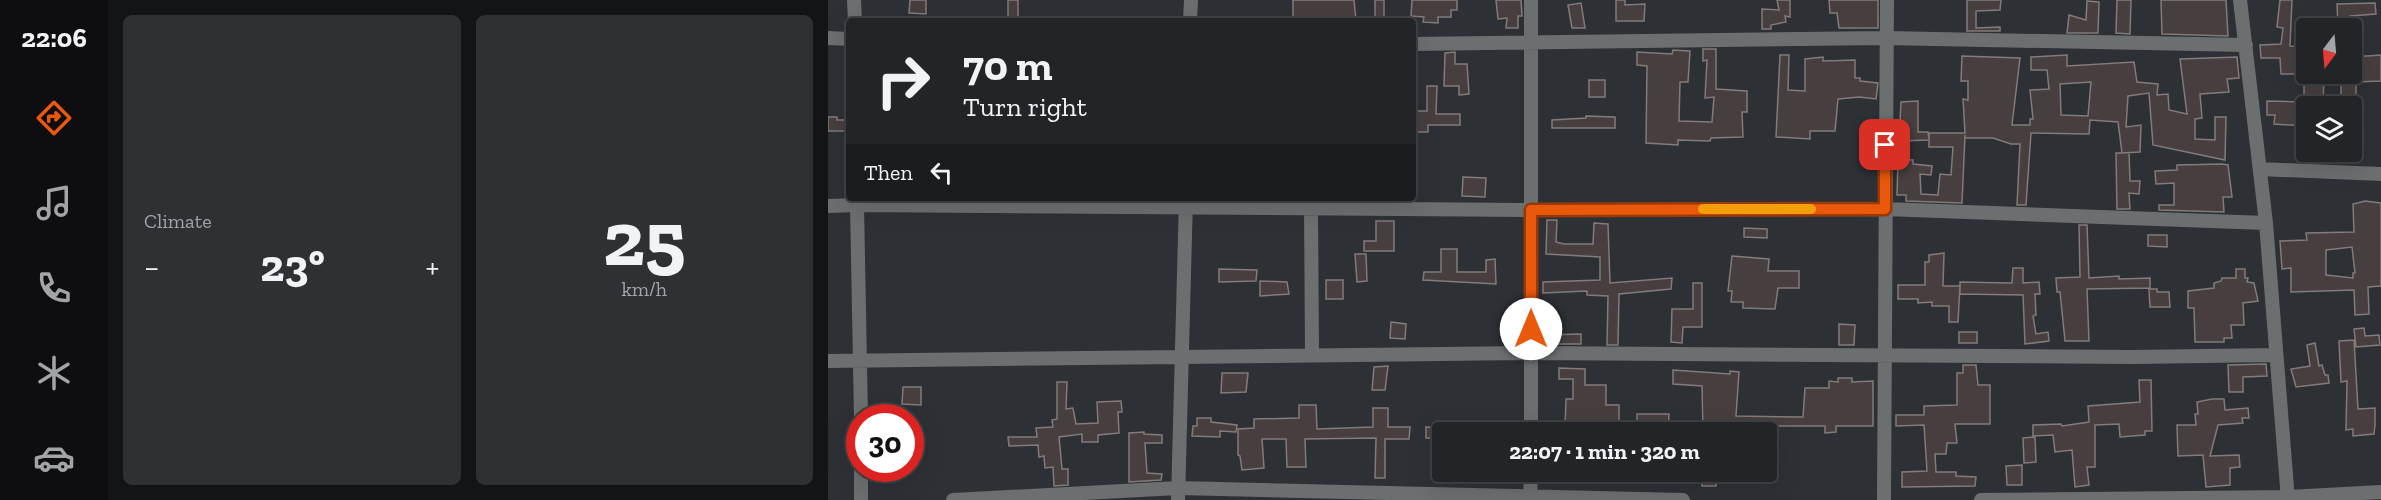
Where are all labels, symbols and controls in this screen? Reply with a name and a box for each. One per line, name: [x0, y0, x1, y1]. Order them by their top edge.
north arrow: [2296, 18, 2362, 84]
map controls: [2296, 18, 2362, 162]
text: 22:06: [21, 22, 87, 54]
text: 70 m: [963, 40, 1053, 91]
icon: right: [864, 42, 942, 120]
text: Turn right: [963, 91, 1087, 123]
button: layers: [2296, 96, 2362, 162]
icon: directions: [33, 97, 75, 139]
pin: [1859, 119, 1910, 170]
icon: arrive: [1868, 128, 1901, 161]
icon: left: [925, 156, 958, 189]
text: Then: [864, 159, 913, 186]
icon: music: [33, 182, 75, 224]
text: 25: [603, 191, 686, 285]
text: Climate: [144, 209, 212, 233]
text: 23°: [260, 239, 325, 293]
text: −: [144, 247, 159, 286]
text: +: [426, 247, 439, 286]
icon: phone: [33, 267, 75, 309]
text: km/h: [621, 277, 667, 301]
position arrow: [1499, 297, 1563, 361]
icon: climate: [33, 352, 75, 394]
speed limit sign: 30: [846, 404, 924, 482]
icon: car: [33, 437, 75, 479]
text: 22:07 · 1 min · 320 m: [1509, 438, 1700, 465]

